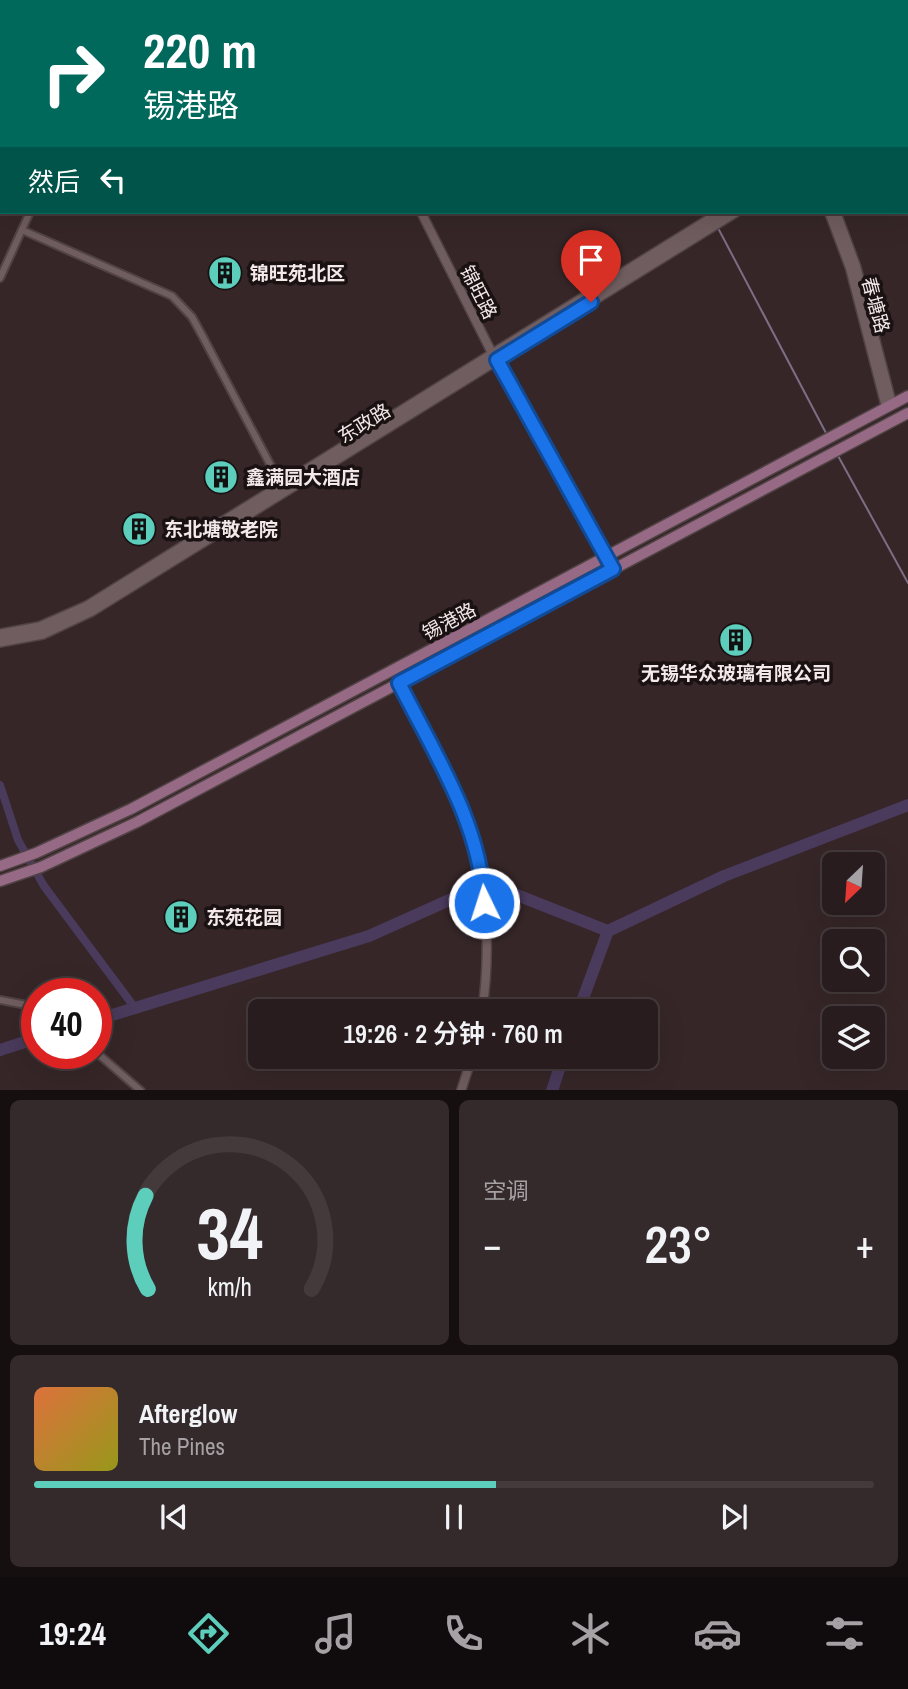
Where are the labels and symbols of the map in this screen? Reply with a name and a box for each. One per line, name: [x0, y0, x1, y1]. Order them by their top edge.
pin: [561, 230, 621, 302]
building icon: 锦旺苑北区: [206, 254, 244, 292]
place label: 锦旺苑北区: [250, 260, 345, 286]
street label: 锦旺路: [454, 261, 504, 323]
street label: 春塘路: [856, 274, 896, 336]
street label: 东政路: [333, 397, 395, 449]
building icon: 鑫满园大酒店: [202, 458, 240, 496]
place label: 鑫满园大酒店: [246, 464, 360, 490]
building icon: 东北塘敬老院: [120, 510, 158, 548]
place label: 东北塘敬老院: [164, 516, 278, 542]
street label: 锡港路: [418, 596, 480, 646]
building icon: 无锡华众玻璃有限公司: [717, 621, 755, 659]
place label: 无锡华众玻璃有限公司: [641, 660, 831, 686]
north arrow: [822, 852, 886, 915]
position arrow: [447, 866, 521, 940]
building icon: 东苑花园: [162, 898, 200, 936]
place label: 东苑花园: [206, 904, 282, 930]
speed limit sign: 40: [21, 978, 112, 1069]

